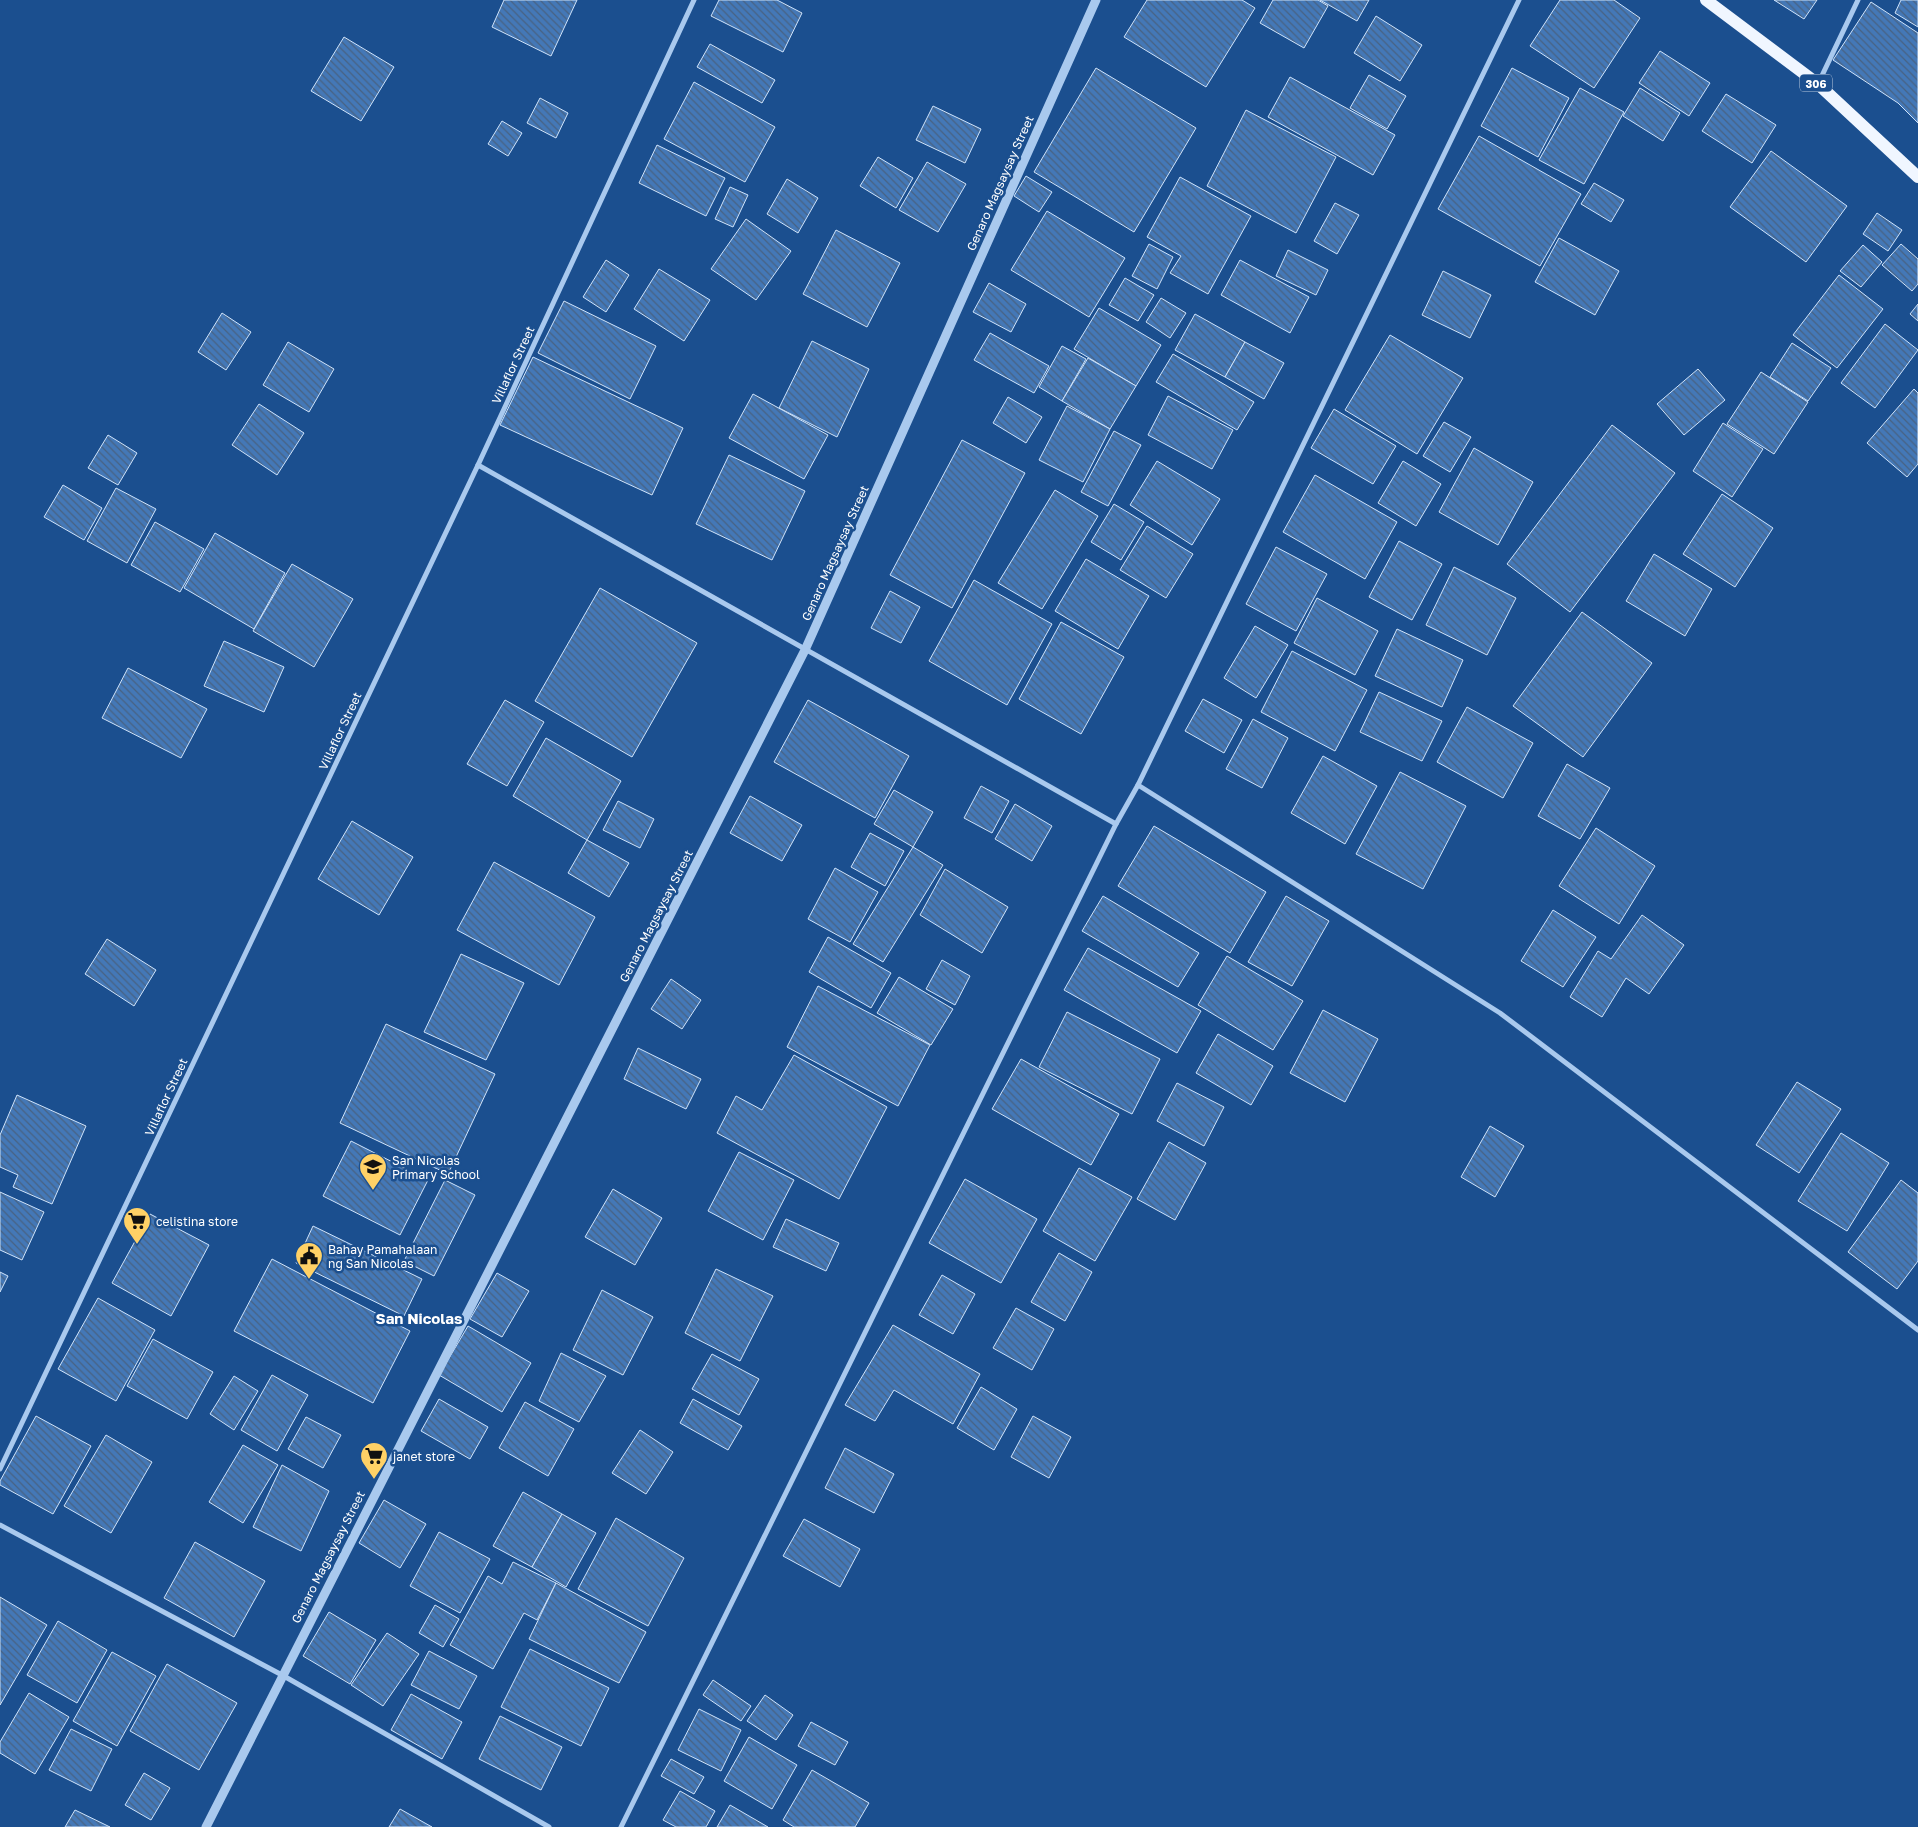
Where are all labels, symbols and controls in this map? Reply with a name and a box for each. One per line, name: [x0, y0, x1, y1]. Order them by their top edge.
road number: 306: [1800, 75, 1832, 92]
street label: Genaro Magsaysay Street: [963, 113, 1037, 253]
street label: Villaflor Street: [488, 323, 538, 406]
street label: Genaro Magsaysay Street: [798, 483, 872, 623]
street label: Villaflor Street: [315, 689, 365, 772]
street label: Genaro Magsaysay Street: [616, 847, 696, 985]
street label: Villaflor Street: [141, 1055, 191, 1138]
school or university icon: San Nicolas Primary School: [358, 1152, 388, 1191]
place label: San Nicolas Primary School: [392, 1153, 480, 1182]
supermarket icon: celistina store: [122, 1206, 152, 1245]
place label: celistina store: [156, 1214, 238, 1229]
public building icon: Bahay Pamahalaan ng San Nicolas: [294, 1241, 324, 1280]
place label: Bahay Pamahalaan ng San Nicolas: [328, 1242, 437, 1271]
district label: San Nicolas: [376, 1309, 462, 1327]
supermarket icon: janet store: [359, 1441, 389, 1480]
place label: janet store: [392, 1449, 455, 1464]
street label: Genaro Magsaysay Street: [288, 1488, 368, 1626]

